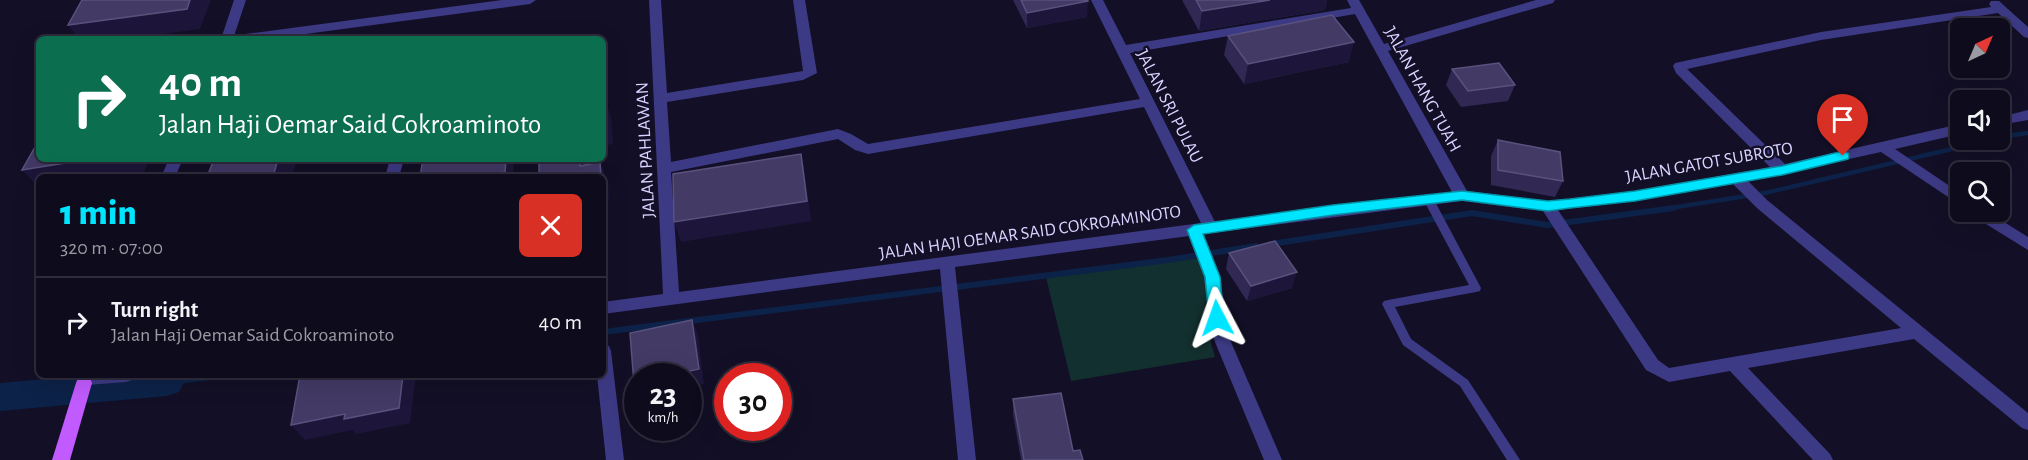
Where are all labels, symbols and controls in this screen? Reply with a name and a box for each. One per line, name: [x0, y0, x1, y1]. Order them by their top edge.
north arrow: [1950, 18, 2010, 78]
map controls: [1950, 18, 2010, 222]
street label: JALAN HANG TUAH: [1380, 24, 1464, 155]
street label: JALAN SRI PULAU: [1133, 47, 1205, 166]
icon: right: [60, 60, 138, 138]
text: 40 m: [159, 62, 242, 104]
street label: JALAN PAHLAWAN: [633, 81, 659, 218]
button: sound: [1950, 90, 2010, 150]
pin: [1817, 94, 1868, 156]
icon: arrive: [1826, 103, 1859, 136]
text: Jalan Haji Oemar Said Cokroaminoto: [159, 111, 541, 138]
street label: JALAN GATOT SUBROTO: [1624, 139, 1794, 187]
button: search: [1950, 162, 2010, 222]
button: close: [519, 194, 582, 257]
text: 1 min: [60, 195, 137, 231]
street label: JALAN HAJI OEMAR SAID COKROAMINOTO: [878, 203, 1182, 263]
text: 320 m · 07:00: [60, 238, 163, 258]
position arrow: [1185, 286, 1249, 350]
text: Turn right: [111, 299, 198, 321]
icon: right: [60, 306, 93, 339]
text: 40 m: [539, 311, 582, 333]
text: Jalan Haji Oemar Said Cokroaminoto: [111, 325, 394, 345]
speed limit sign: 30: [714, 363, 792, 441]
text: 23: [649, 380, 677, 410]
text: km/h: [648, 410, 678, 425]

